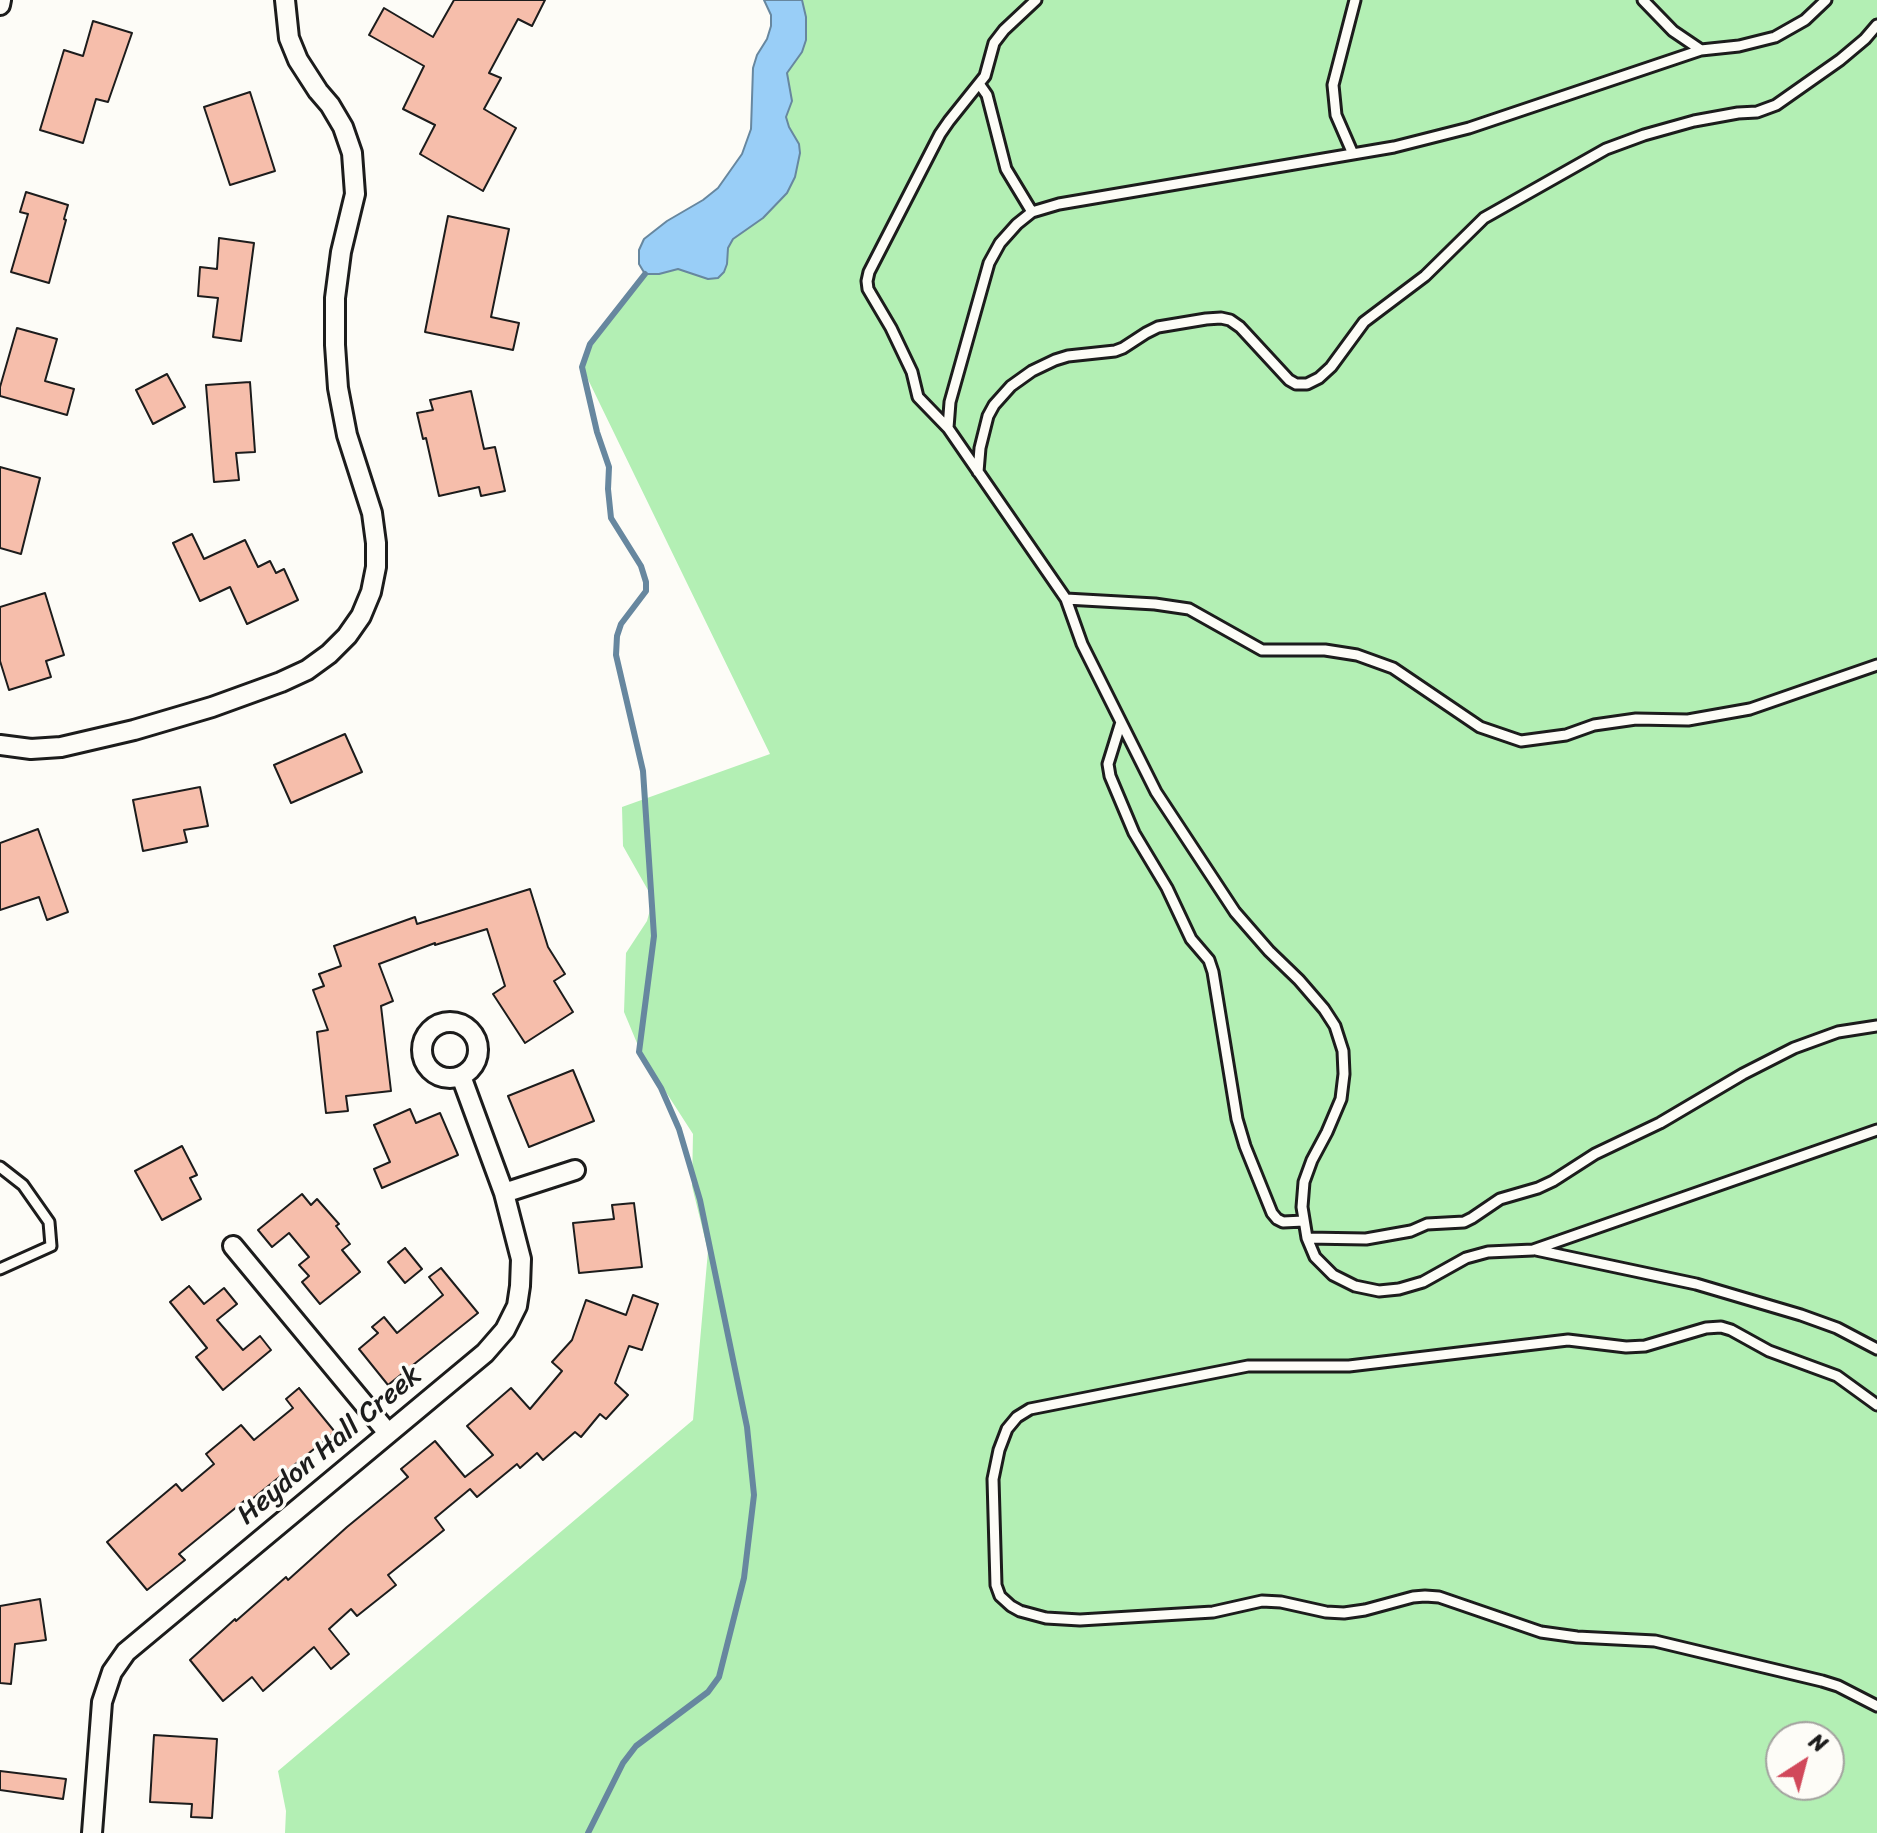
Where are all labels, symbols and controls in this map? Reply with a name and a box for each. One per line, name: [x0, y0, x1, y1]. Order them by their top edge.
street label: Heydon Hall Creek: [231, 1359, 429, 1533]
north arrow: [1765, 1721, 1845, 1801]
text: N: [1801, 1723, 1836, 1763]

